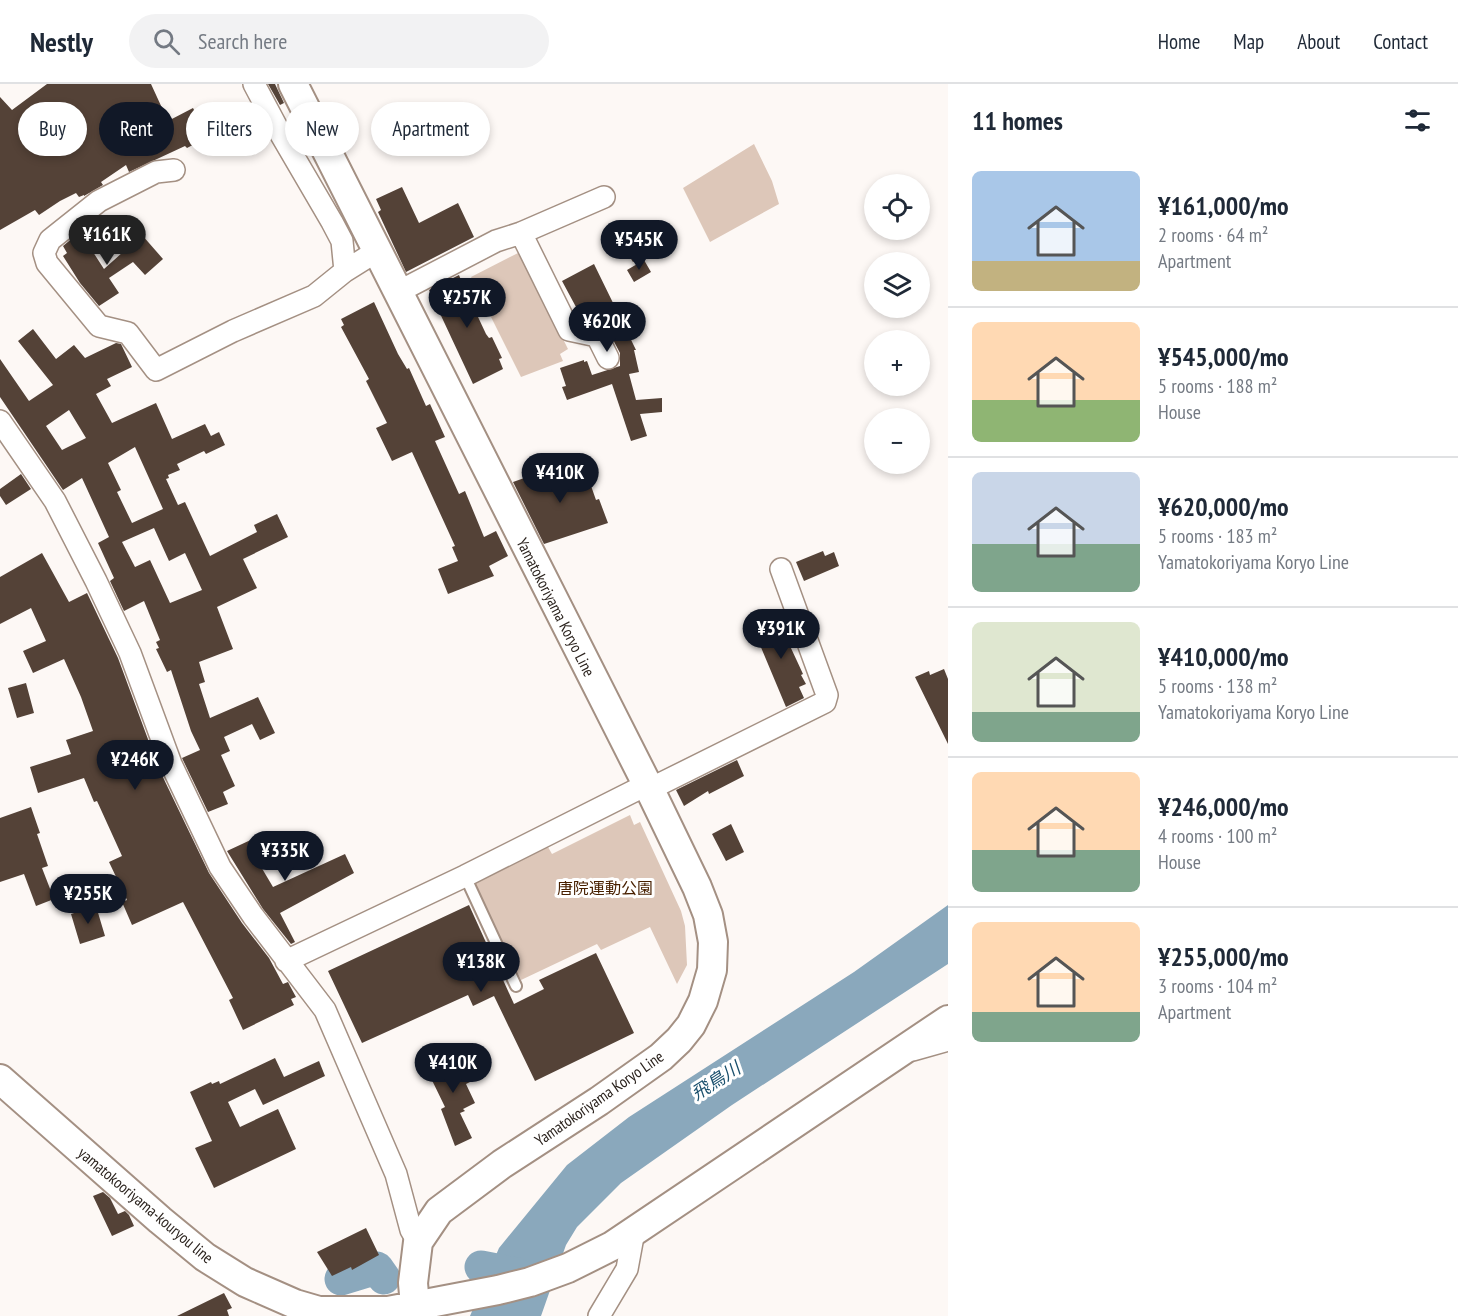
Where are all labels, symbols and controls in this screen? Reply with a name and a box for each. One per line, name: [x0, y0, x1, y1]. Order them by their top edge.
search box: [129, 14, 549, 68]
text: Nestly: [30, 23, 93, 60]
icon: search: [150, 25, 183, 58]
text: Search here: [198, 27, 287, 55]
text: Home: [1158, 28, 1200, 55]
text: Map: [1233, 28, 1264, 55]
text: About: [1297, 28, 1340, 55]
text: Contact: [1373, 28, 1428, 55]
chip: Buy: [18, 102, 87, 156]
chip: Rent: [99, 102, 174, 156]
chip: Filters: [186, 102, 273, 156]
chip: New: [285, 102, 359, 156]
chip: Apartment: [371, 102, 490, 156]
text: 11 homes: [972, 104, 1063, 137]
icon: filters: [1401, 104, 1434, 137]
map controls: [864, 174, 930, 474]
button: locate: [864, 174, 930, 240]
text: ¥161,000/mo: [1158, 189, 1289, 222]
icon: home: [1020, 195, 1092, 267]
pin: ¥161K: [65, 215, 149, 266]
pin: ¥545K: [597, 220, 681, 271]
text: ¥161K: [83, 221, 131, 247]
text: 2 rooms · 64 m²: [1158, 222, 1268, 248]
text: ¥545K: [615, 226, 663, 252]
text: Apartment: [1158, 248, 1231, 274]
button: layers: [864, 252, 930, 318]
pin: ¥257K: [425, 278, 509, 329]
text: ¥257K: [443, 284, 491, 310]
pin: ¥620K: [565, 302, 649, 353]
text: ¥620K: [583, 308, 631, 334]
button: +: [864, 330, 930, 396]
text: ¥545,000/mo: [1158, 340, 1289, 373]
icon: home: [1020, 346, 1092, 418]
text: 5 rooms · 188 m²: [1158, 373, 1277, 399]
text: House: [1158, 399, 1201, 425]
button: −: [864, 408, 930, 474]
pin: ¥410K: [518, 453, 602, 504]
text: ¥410K: [536, 459, 584, 485]
text: ¥620,000/mo: [1158, 490, 1289, 523]
icon: home: [1020, 496, 1092, 568]
text: 5 rooms · 183 m²: [1158, 523, 1277, 549]
street label: Yamatokoriyama Koryo Line: [512, 534, 600, 680]
text: Yamatokoriyama Koryo Line: [1158, 549, 1349, 575]
pin: ¥391K: [739, 609, 823, 660]
text: ¥391K: [757, 615, 805, 641]
text: ¥410,000/mo: [1158, 640, 1289, 673]
icon: home: [1020, 646, 1092, 718]
text: 5 rooms · 138 m²: [1158, 673, 1277, 699]
text: Yamatokoriyama Koryo Line: [1158, 699, 1349, 725]
pin: ¥246K: [93, 740, 177, 791]
text: ¥246K: [111, 746, 159, 772]
text: ¥246,000/mo: [1158, 790, 1289, 823]
icon: home: [1020, 796, 1092, 868]
text: 4 rooms · 100 m²: [1158, 823, 1277, 849]
pin: ¥335K: [243, 831, 327, 882]
text: ¥335K: [261, 837, 309, 863]
text: House: [1158, 849, 1201, 875]
pin: ¥255K: [46, 874, 130, 925]
park label: 唐院運動公園: [557, 878, 653, 898]
text: ¥255K: [64, 880, 112, 906]
text: ¥255,000/mo: [1158, 940, 1289, 973]
pin: ¥138K: [439, 942, 523, 993]
icon: home: [1020, 946, 1092, 1018]
text: ¥138K: [457, 948, 505, 974]
text: 3 rooms · 104 m²: [1158, 973, 1277, 999]
text: Apartment: [1158, 999, 1231, 1025]
pin: ¥410K: [411, 1043, 495, 1094]
street label: Yamatokoriyama Koryo Line: [531, 1046, 667, 1150]
text: ¥410K: [429, 1049, 477, 1075]
water label: 飛鳥川: [687, 1055, 746, 1105]
street label: yamatokooriyama-kouryou line: [74, 1143, 218, 1267]

